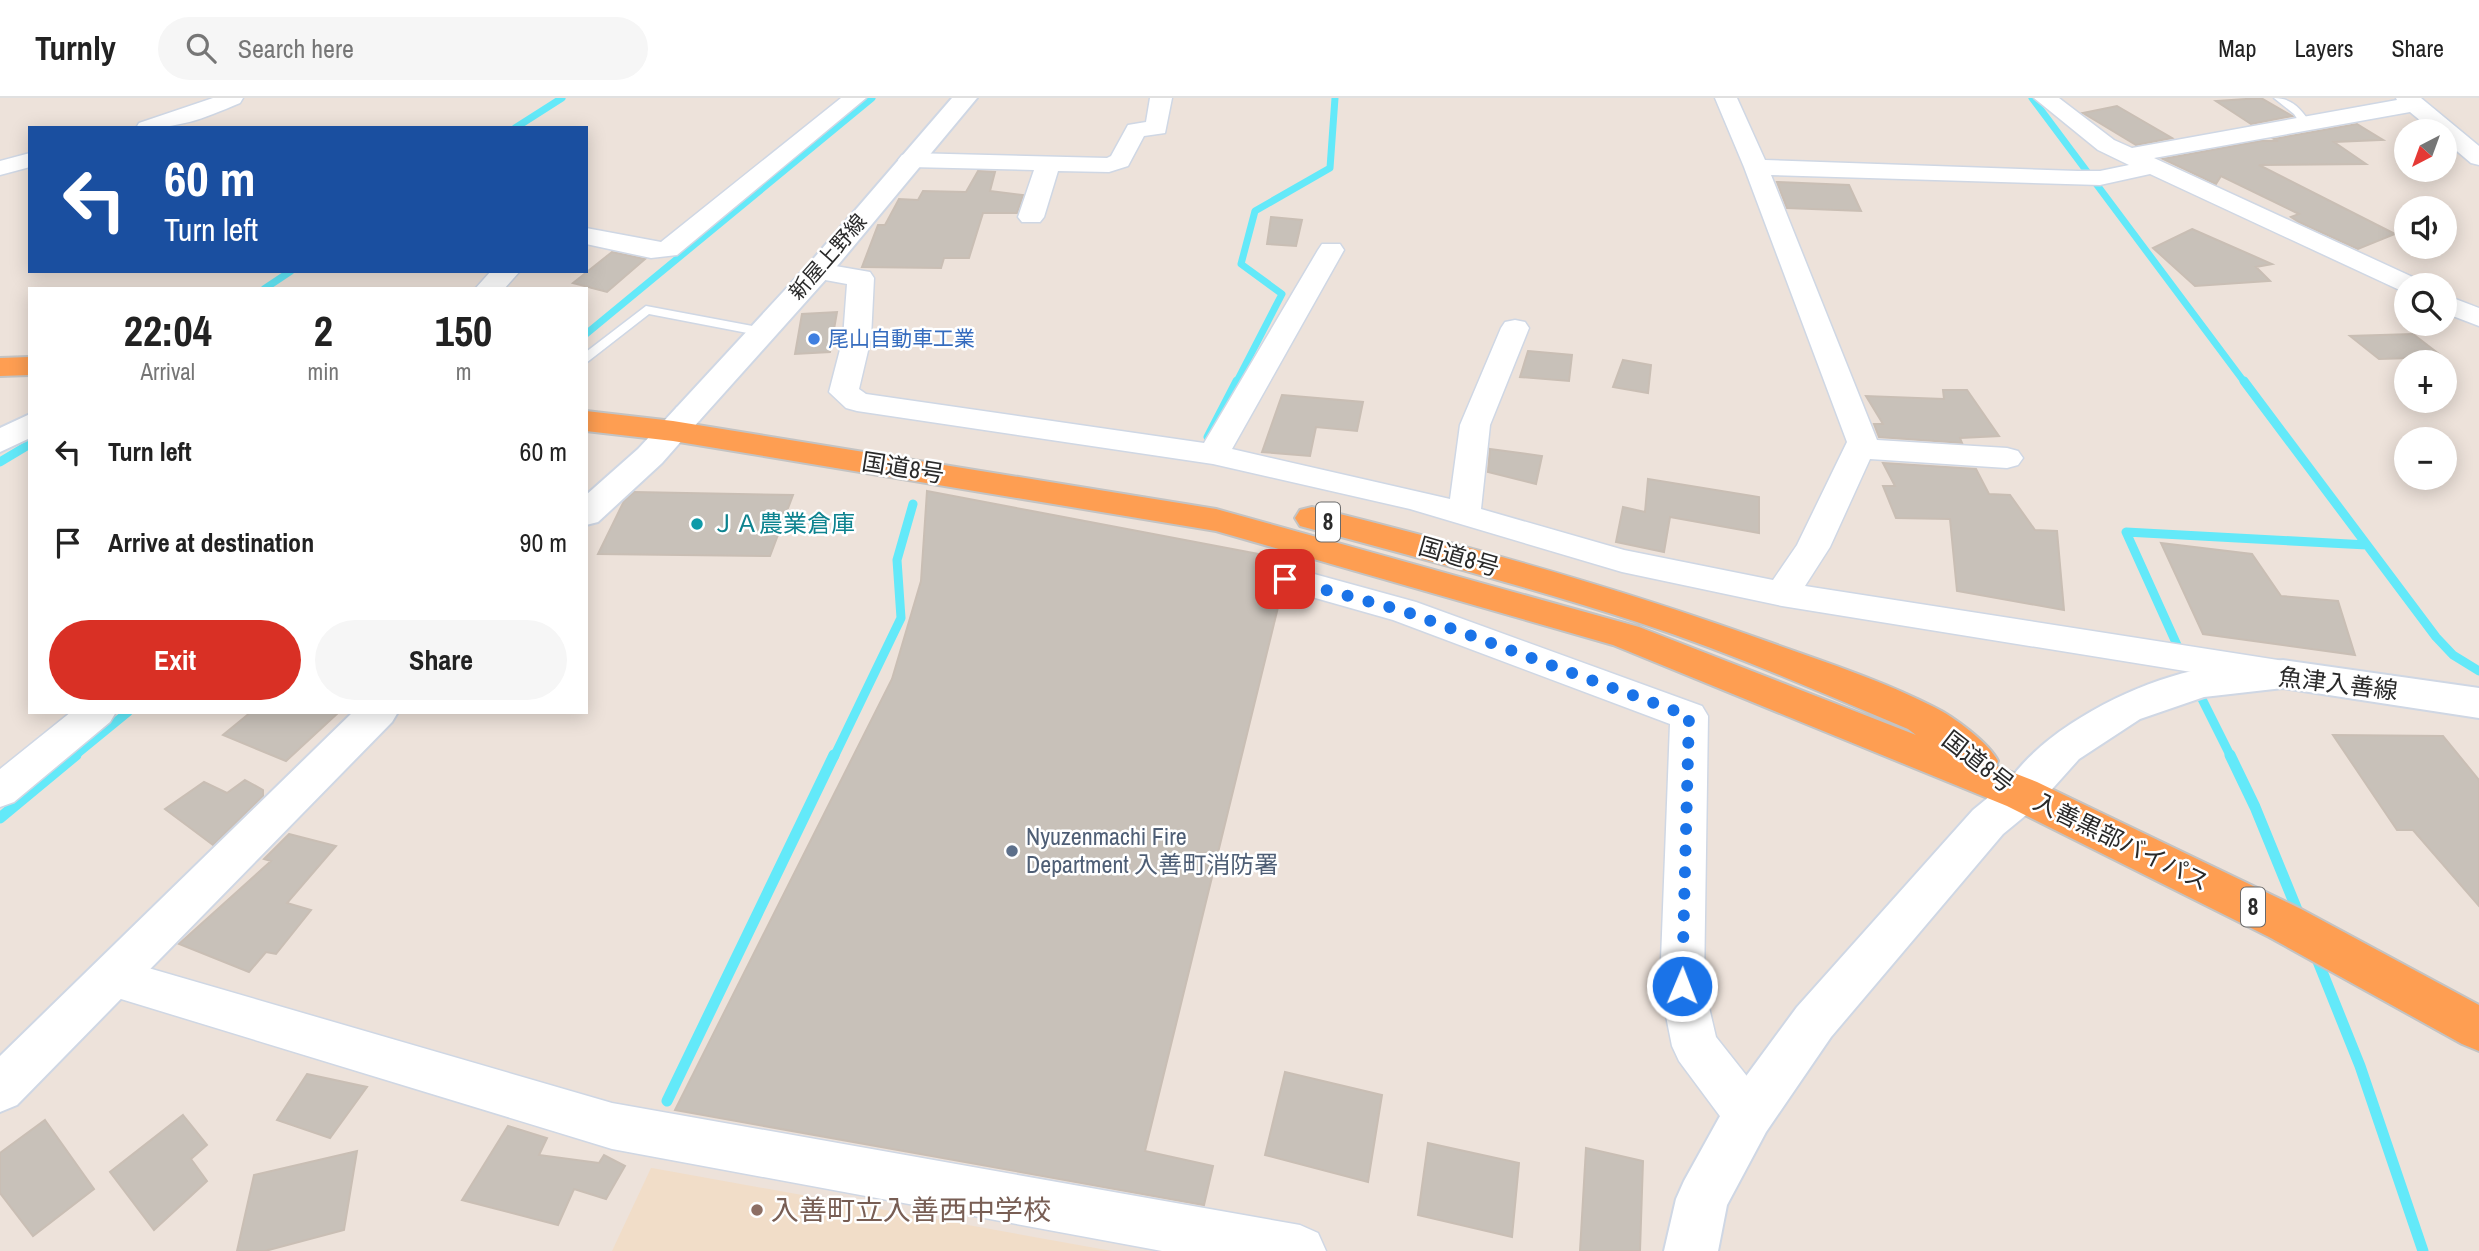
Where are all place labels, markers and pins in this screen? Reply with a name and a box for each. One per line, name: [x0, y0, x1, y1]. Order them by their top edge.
place label: 尾山自動車工業: [828, 324, 975, 353]
marker: 尾山自動車工業: [806, 331, 822, 347]
place label: ＪＡ農業倉庫: [711, 507, 855, 539]
marker: ＪＡ農業倉庫: [689, 516, 705, 532]
pin: [1255, 549, 1315, 609]
place label: Nyuzenmachi Fire Department 入善町消防署: [1026, 820, 1278, 880]
marker: Nyuzenmachi Fire Department 入善町消防署: [1004, 843, 1020, 859]
place label: 入善町立入善西中学校: [771, 1191, 1051, 1229]
marker: 入善町立入善西中学校: [749, 1202, 765, 1218]

